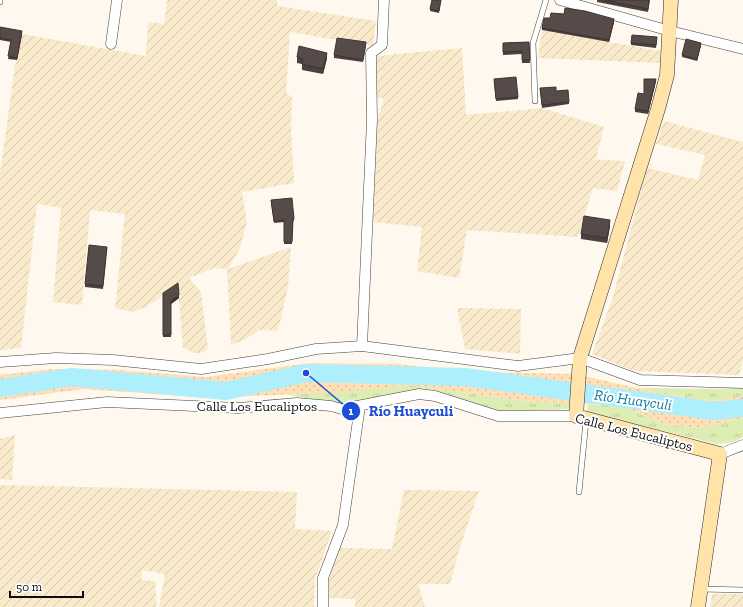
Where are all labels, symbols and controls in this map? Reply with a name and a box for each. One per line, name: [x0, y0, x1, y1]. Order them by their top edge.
water label: Río Huayculi: [593, 386, 673, 414]
street label: Calle Los Eucaliptos: [197, 398, 317, 415]
callout: Río Huayculi: [341, 398, 461, 425]
text: Río Huayculi: [369, 402, 454, 420]
text: 1: [349, 404, 354, 418]
street label: Calle Los Eucaliptos: [573, 410, 694, 455]
scale bar: [10, 573, 83, 599]
text: 50 m: [16, 580, 43, 594]

